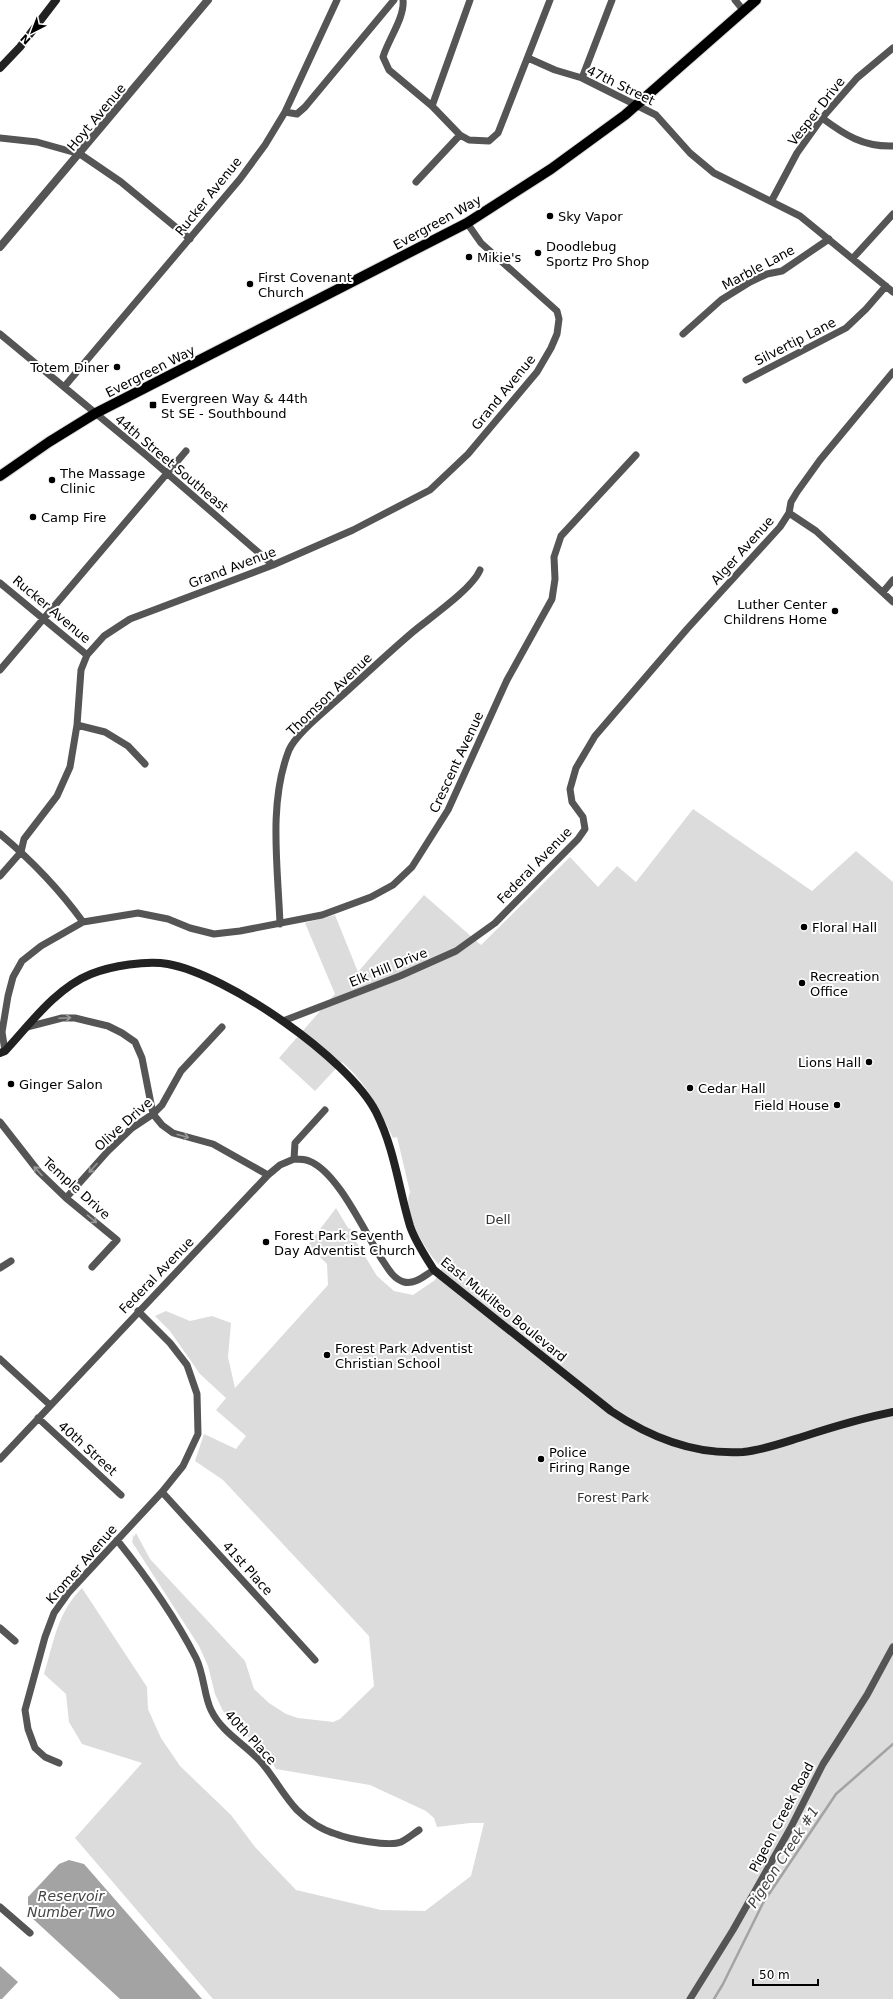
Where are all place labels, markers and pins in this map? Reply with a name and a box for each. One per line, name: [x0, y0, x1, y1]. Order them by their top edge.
place label: Sky Vapor: [558, 209, 623, 224]
marker: Sky Vapor: [545, 211, 555, 221]
place label: Doodlebug Sportz Pro Shop: [546, 239, 649, 269]
marker: Doodlebug Sportz Pro Shop: [533, 248, 543, 258]
place label: Mikie's: [477, 250, 522, 265]
marker: Mikie's: [464, 252, 474, 262]
place label: First Covenant Church: [258, 270, 352, 300]
marker: First Covenant Church: [245, 279, 255, 289]
place label: Totem Diner: [29, 360, 110, 375]
marker: Totem Diner: [112, 362, 122, 372]
place label: Evergreen Way & 44th St SE - Southbound: [161, 391, 308, 421]
marker: Evergreen Way & 44th St SE - Southbound: [148, 400, 158, 410]
place label: The Massage Clinic: [59, 466, 145, 496]
marker: The Massage Clinic: [47, 475, 57, 485]
place label: Camp Fire: [41, 510, 106, 525]
marker: Camp Fire: [28, 512, 38, 522]
place label: Luther Center Childrens Home: [724, 597, 828, 627]
marker: Luther Center Childrens Home: [830, 606, 840, 616]
place label: Floral Hall: [812, 920, 877, 935]
marker: Floral Hall: [799, 922, 809, 932]
place label: Recreation Office: [810, 969, 880, 999]
marker: Recreation Office: [797, 978, 807, 988]
place label: Lions Hall: [798, 1055, 861, 1070]
marker: Lions Hall: [864, 1057, 874, 1067]
place label: Ginger Salon: [19, 1077, 103, 1092]
marker: Ginger Salon: [6, 1079, 16, 1089]
place label: Cedar Hall: [698, 1081, 766, 1096]
marker: Cedar Hall: [685, 1083, 695, 1093]
place label: Field House: [754, 1098, 829, 1113]
marker: Field House: [832, 1100, 842, 1110]
place label: Forest Park Seventh Day Adventist Church: [274, 1228, 415, 1258]
marker: Forest Park Seventh Day Adventist Church: [261, 1237, 271, 1247]
place label: Forest Park Adventist Christian School: [335, 1341, 473, 1371]
marker: Forest Park Adventist Christian School: [322, 1350, 332, 1360]
place label: Police Firing Range: [549, 1445, 630, 1475]
marker: Police Firing Range: [536, 1454, 546, 1464]

